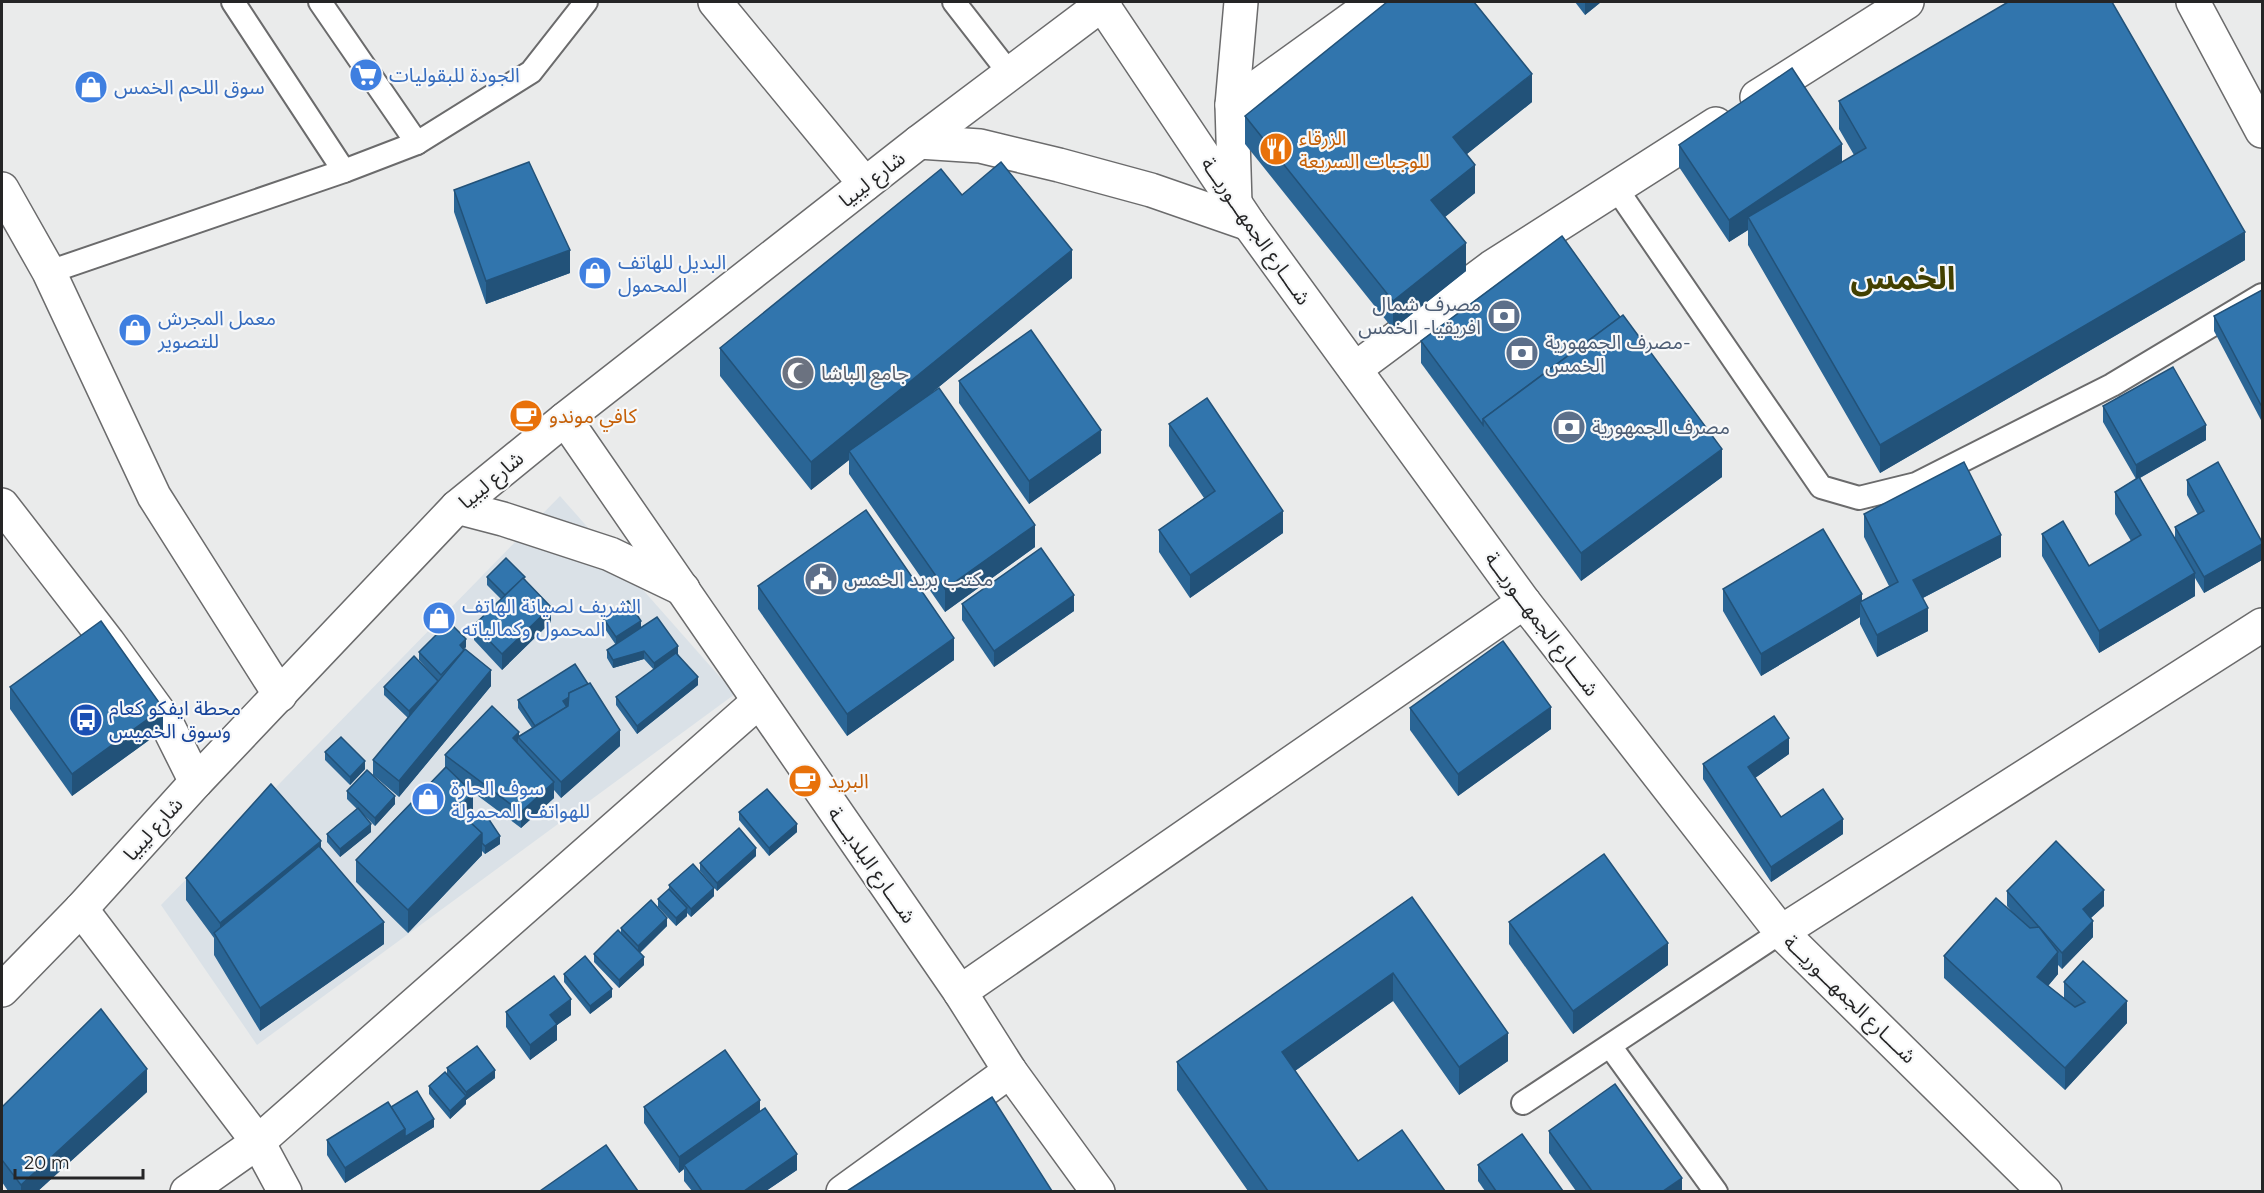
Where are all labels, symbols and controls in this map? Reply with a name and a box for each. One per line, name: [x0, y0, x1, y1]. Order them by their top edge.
supermarket icon: الجودة للبقوليات: [348, 57, 384, 93]
place label: الجودة للبقوليات: [389, 63, 520, 87]
shop icon: سوق اللحم الخمس: [73, 69, 109, 105]
place label: سوق اللحم الخمس: [114, 75, 265, 102]
place label: الزرقاء للوجبات السريعة: [1299, 126, 1430, 173]
restaurant icon: الزرقاء للوجبات السريعة: [1258, 131, 1294, 167]
street label: شارع ليبيا: [834, 146, 912, 215]
street label: شــــارع الجمهـــوريـــة: [1194, 153, 1316, 311]
place label: البديل للهاتف المحمول: [618, 250, 726, 297]
shop icon: البديل للهاتف المحمول: [577, 255, 613, 291]
district label: الخمس: [1850, 258, 1956, 297]
place label: مصرف شمال افريقيا- الخمس: [1358, 292, 1481, 339]
bank icon: مصرف شمال افريقيا- الخمس: [1486, 298, 1522, 334]
place label: معمل المجرش للتصوير: [157, 306, 276, 353]
shop icon: معمل المجرش للتصوير: [117, 312, 153, 348]
place label: مصرف الجمهورية- الخمس: [1545, 330, 1691, 377]
bank icon: مصرف الجمهورية- الخمس: [1504, 335, 1540, 371]
mosque icon: جامع الباشا: [780, 355, 816, 391]
place label: جامع الباشا: [821, 361, 909, 388]
cafe icon: كافي موندو: [508, 398, 544, 434]
place label: كافي موندو: [549, 404, 638, 432]
bank icon: مصرف الجمهورية: [1551, 409, 1587, 445]
place label: مصرف الجمهورية: [1592, 415, 1730, 439]
street label: شارع ليبيا: [454, 446, 530, 516]
street label: شــــارع الجمهـــوريـــة: [1478, 547, 1604, 703]
public building icon: مكتب بريد الخمس: [803, 561, 839, 597]
place label: مكتب بريد الخمس: [844, 567, 993, 591]
place label: الشريف لصيانة الهاتف المحمول وكمالياته: [462, 594, 641, 641]
shop icon: الشريف لصيانة الهاتف المحمول وكمالياته: [421, 600, 457, 636]
place label: محطة ايفكو كعام وسوق الخميس: [109, 696, 241, 743]
bus stop icon: محطة ايفكو كعام وسوق الخميس: [68, 702, 104, 738]
cafe icon: البريد: [787, 763, 823, 799]
place label: البريد: [828, 769, 869, 793]
place label: سوف الحارة للهواتف المحمولة: [451, 776, 590, 823]
shop icon: سوف الحارة للهواتف المحمولة: [410, 781, 446, 817]
street label: شارع ليبيا: [118, 792, 190, 868]
street label: شــــارع البلديــــة: [821, 802, 921, 930]
street label: شــــارع الجمهـــوريـــة: [1777, 930, 1921, 1070]
scale bar: [15, 1142, 142, 1180]
text: 20 m: [24, 1152, 70, 1174]

